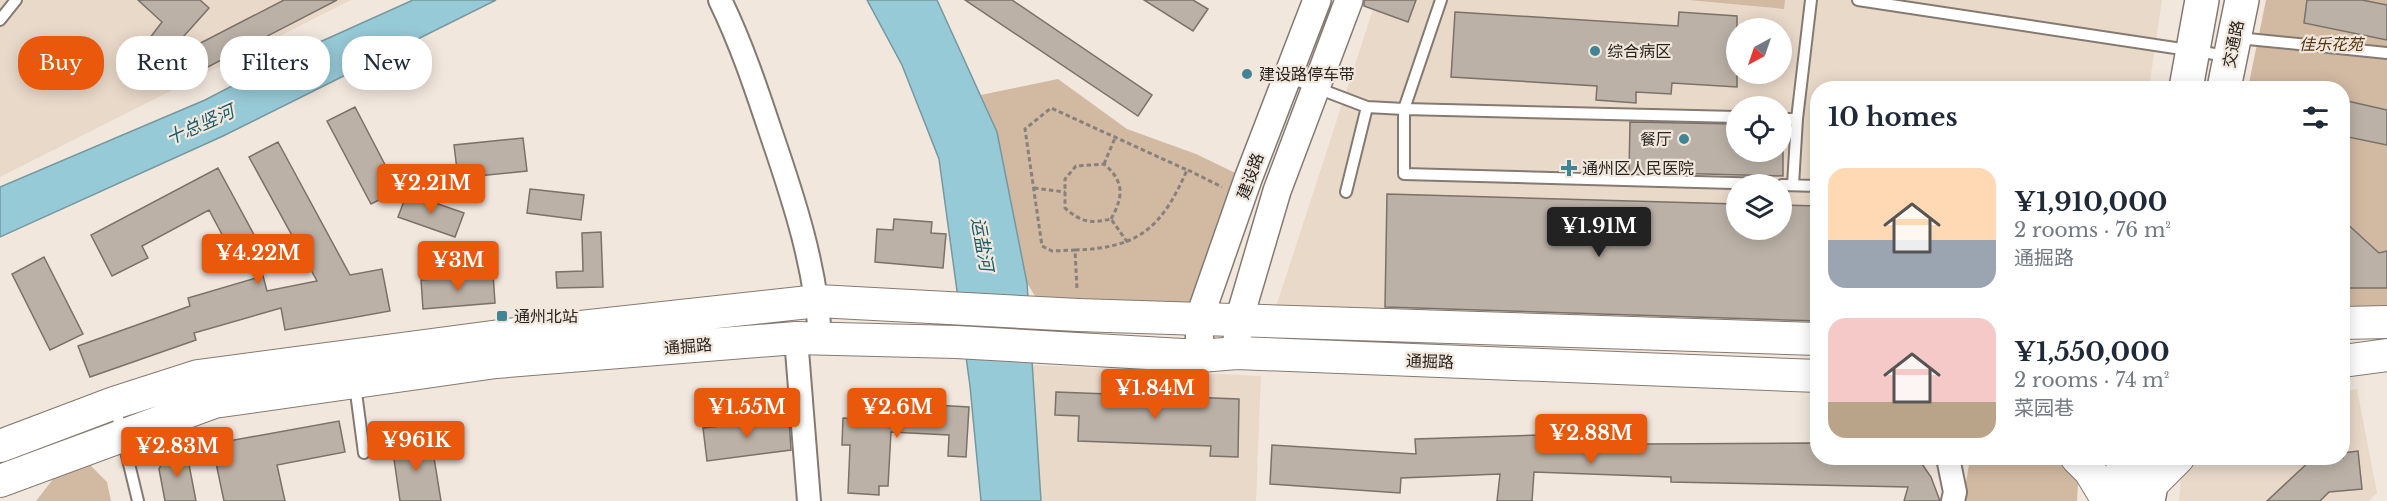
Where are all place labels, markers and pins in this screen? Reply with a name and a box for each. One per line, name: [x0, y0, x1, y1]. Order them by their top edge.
place label: 综合病区: [1607, 41, 1671, 61]
marker: 综合病区: [1588, 44, 1602, 58]
place label: 建设路停车带: [1259, 64, 1355, 84]
marker: 建设路停车带: [1240, 67, 1254, 81]
place label: 餐厅: [1640, 129, 1672, 149]
marker: 餐厅: [1677, 132, 1691, 146]
place label: 通州区人民医院: [1582, 158, 1694, 178]
marker: 通州区人民医院: [1560, 159, 1578, 177]
pin: ¥2.21M: [382, 164, 480, 215]
pin: ¥1.91M: [1550, 207, 1648, 258]
pin: ¥4.22M: [209, 234, 307, 285]
pin: ¥3M: [429, 241, 487, 292]
place label: 通州北站: [514, 306, 578, 326]
marker: 通州北站: [495, 309, 509, 323]
pin: ¥1.84M: [1106, 369, 1204, 420]
pin: ¥1.55M: [698, 388, 796, 439]
pin: ¥2.6M: [855, 388, 939, 439]
pin: ¥2.88M: [1542, 414, 1640, 465]
pin: ¥961K: [374, 421, 458, 472]
pin: ¥2.83M: [128, 427, 226, 478]

